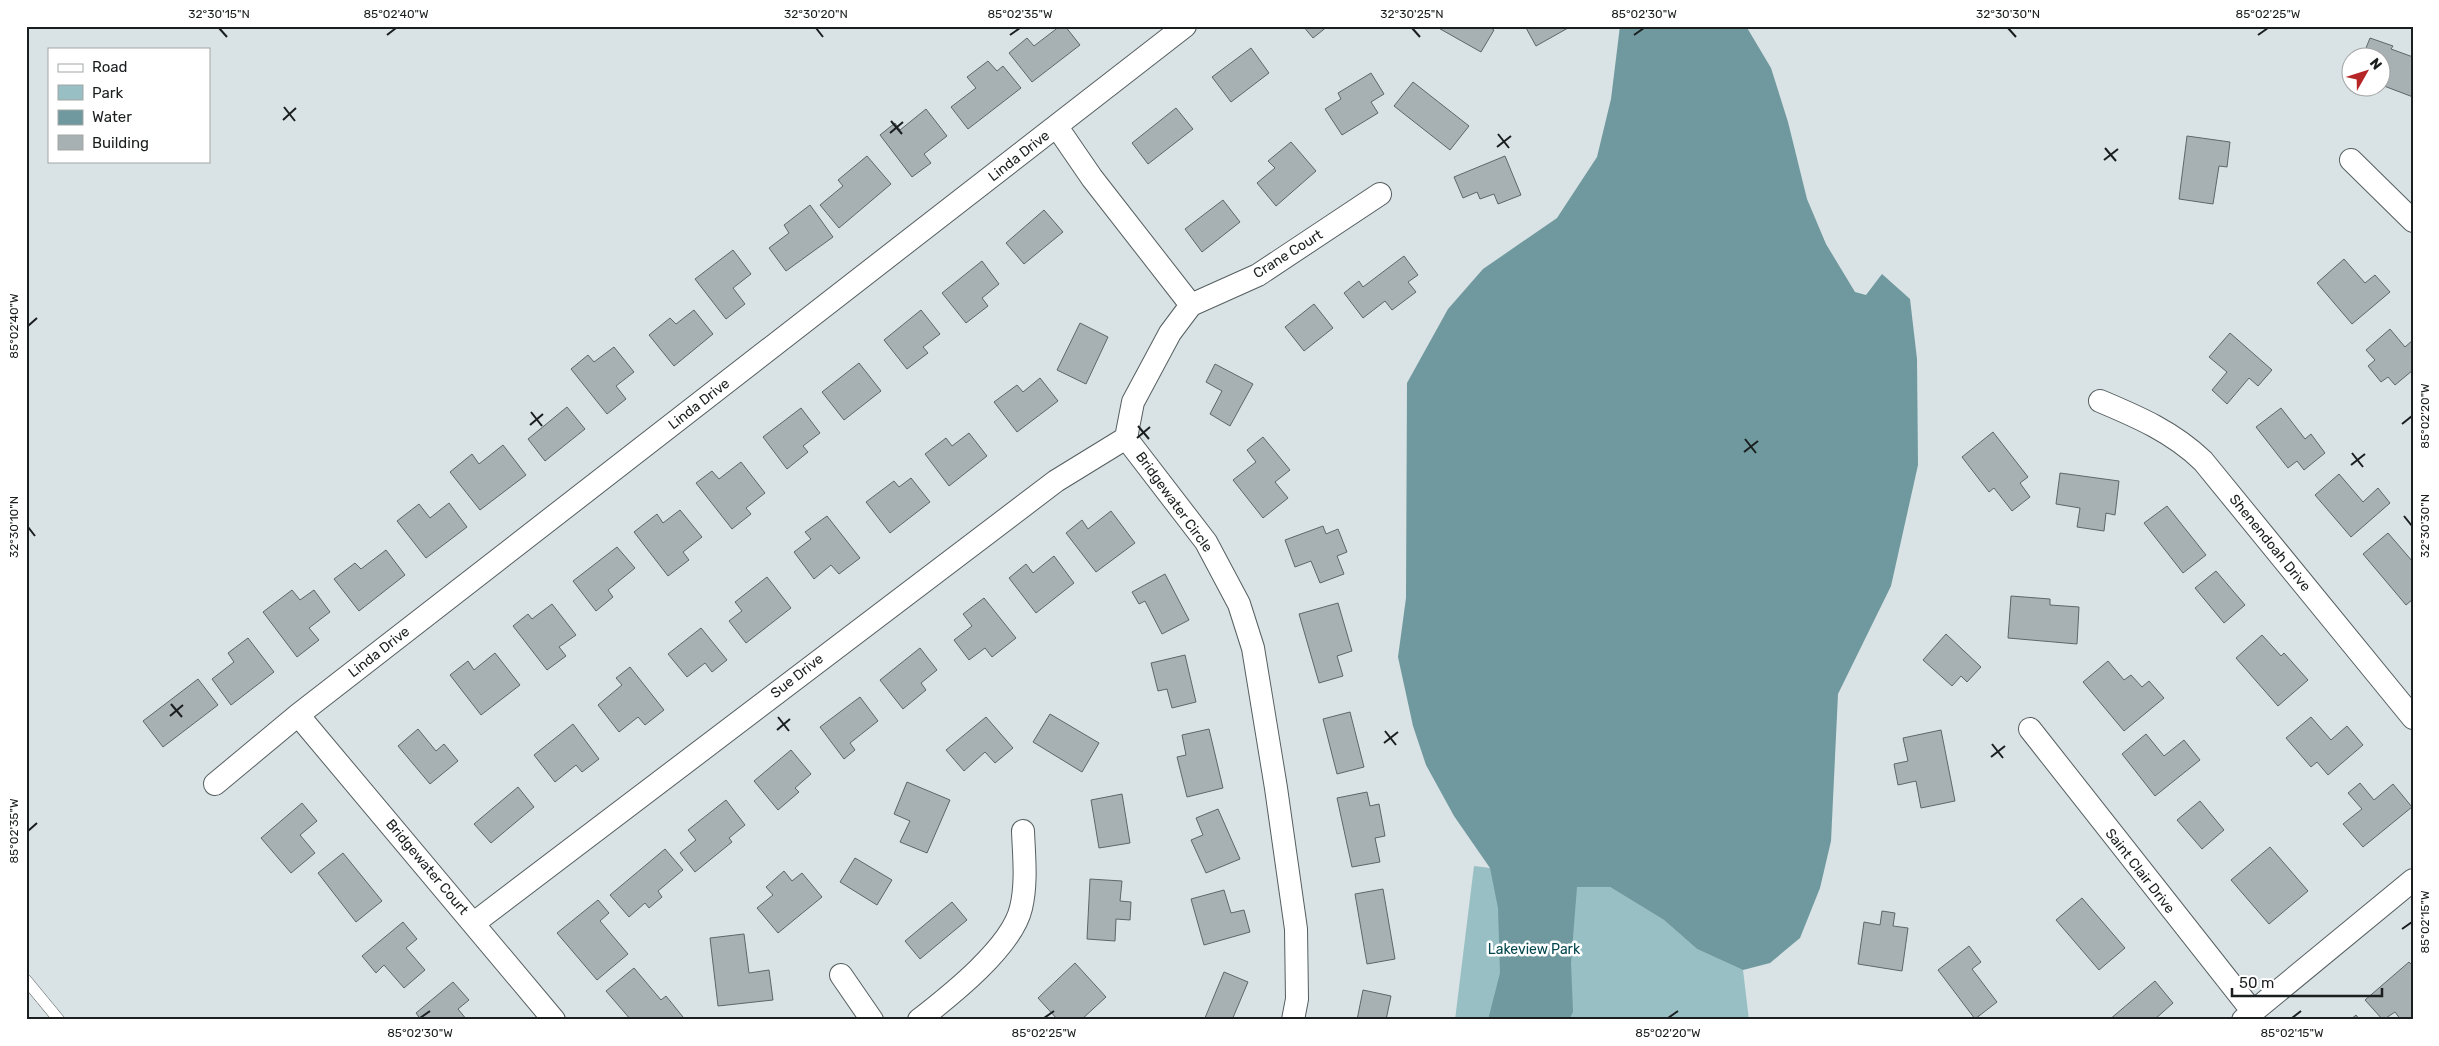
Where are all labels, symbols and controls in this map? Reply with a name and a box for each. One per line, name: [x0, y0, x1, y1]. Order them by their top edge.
text: 32°30'15"N: [188, 7, 250, 21]
text: 85°02'40"W: [363, 7, 429, 21]
text: 32°30'20"N: [784, 7, 848, 21]
text: 85°02'35"W: [987, 7, 1053, 21]
text: 32°30'25"N: [1380, 7, 1444, 21]
text: 85°02'30"W: [1611, 7, 1677, 21]
text: 32°30'30"N: [1976, 7, 2040, 21]
text: 85°02'25"W: [2236, 7, 2301, 21]
legend: [48, 48, 210, 162]
north arrow: [2342, 48, 2392, 98]
text: N: [2366, 55, 2385, 73]
text: Road: [92, 58, 128, 76]
text: Park: [92, 84, 123, 102]
text: Water: [92, 108, 132, 126]
street label: Linda Drive: [985, 127, 1053, 185]
text: Building: [92, 134, 149, 152]
street label: Crane Court: [1250, 226, 1326, 282]
text: 85°02'40"W: [7, 293, 21, 359]
street label: Linda Drive: [665, 375, 733, 433]
text: 85°02'20"W: [2418, 383, 2432, 449]
street label: Bridgewater Circle: [1132, 449, 1216, 556]
street label: Shenendoah Drive: [2226, 491, 2314, 595]
text: 32°30'30"N: [2418, 494, 2432, 558]
text: 32°30'10"N: [7, 496, 21, 558]
street label: Linda Drive: [345, 623, 413, 681]
street label: Sue Drive: [767, 650, 827, 702]
text: 85°02'35"W: [7, 798, 21, 864]
street label: Bridgewater Court: [382, 816, 472, 919]
street label: Saint Clair Drive: [2102, 825, 2179, 917]
text: 85°02'15"W: [2418, 890, 2432, 954]
park label: Lakeview Park: [1488, 941, 1581, 958]
scale bar: [2232, 966, 2382, 998]
text: 50 m: [2239, 974, 2274, 992]
text: 85°02'30"W: [387, 1026, 453, 1040]
text: 85°02'25"W: [1012, 1026, 1077, 1040]
text: 85°02'20"W: [1635, 1026, 1701, 1040]
text: 85°02'15"W: [2260, 1026, 2324, 1040]

